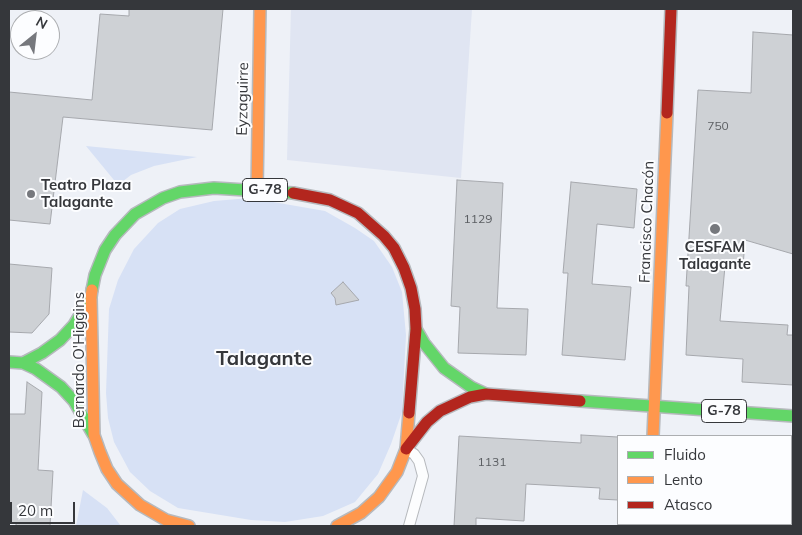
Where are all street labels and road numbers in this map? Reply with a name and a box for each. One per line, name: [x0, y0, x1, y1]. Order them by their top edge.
street label: Eyzaguirre: [233, 62, 253, 136]
street label: Francisco Chacón: [636, 161, 658, 283]
road number: G-78: [242, 178, 288, 202]
street label: Bernardo O'Higgins: [70, 292, 88, 428]
road number: G-78: [702, 400, 746, 422]

